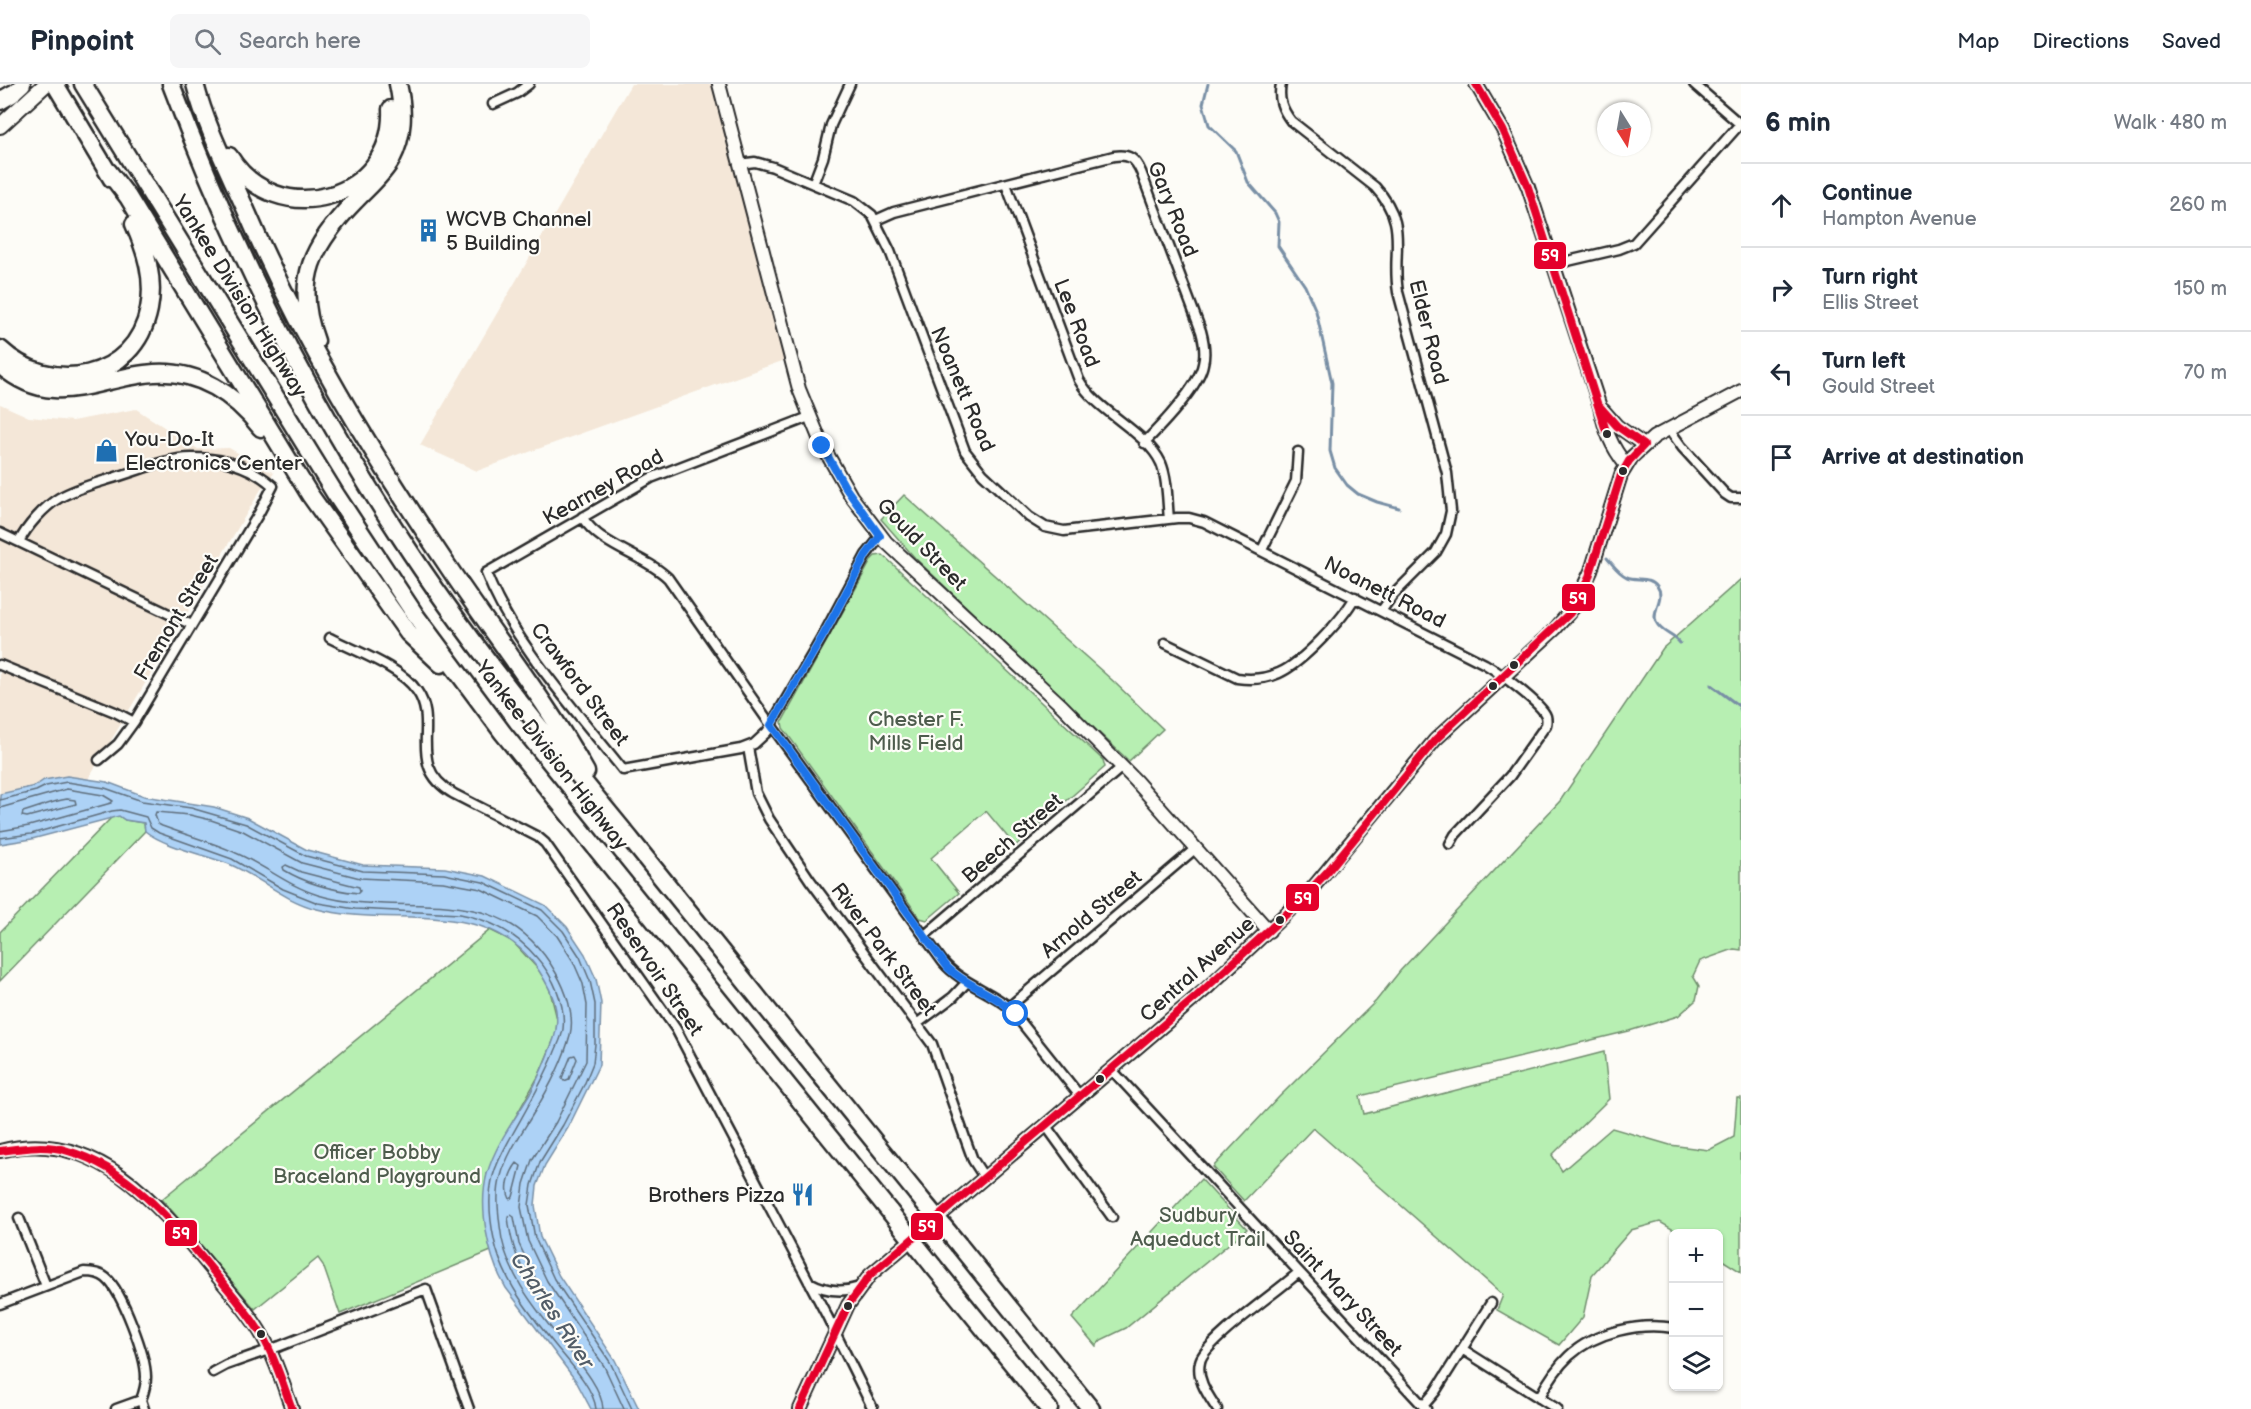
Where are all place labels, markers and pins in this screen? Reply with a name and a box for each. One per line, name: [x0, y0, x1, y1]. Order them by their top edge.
place label: WCVB Channel 5 Building: [446, 207, 592, 256]
building icon: WCVB Channel 5 Building: [415, 218, 441, 244]
place label: You-Do-It Electronics Center: [124, 427, 302, 476]
unlabelled marker: [1601, 428, 1613, 440]
shop icon: You-Do-It Electronics Center: [94, 438, 120, 464]
unlabelled marker: [1617, 465, 1629, 477]
unlabelled marker: [1508, 659, 1520, 671]
unlabelled marker: [1487, 680, 1499, 692]
unlabelled marker: [1274, 914, 1286, 926]
unlabelled marker: [1094, 1073, 1106, 1085]
restaurant icon: Brothers Pizza: [790, 1182, 816, 1208]
place label: Brothers Pizza: [648, 1183, 785, 1208]
unlabelled marker: [842, 1300, 854, 1312]
unlabelled marker: [255, 1328, 267, 1340]

